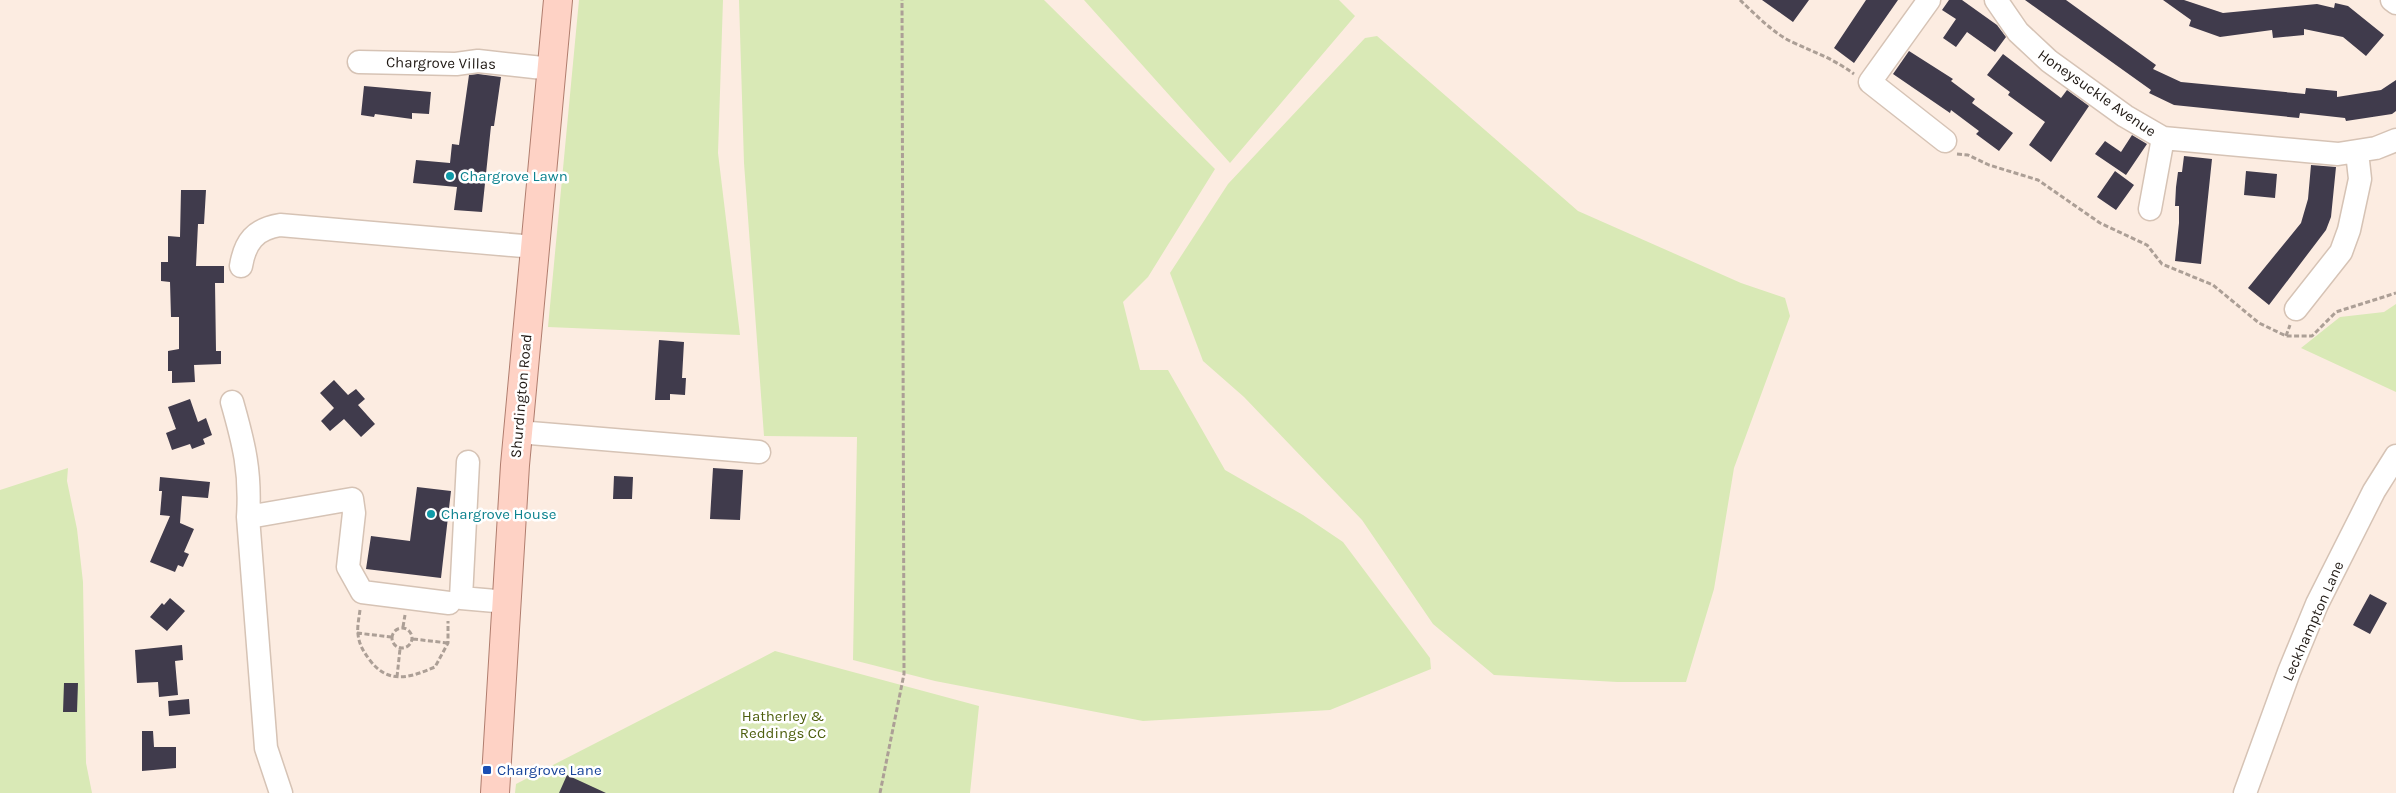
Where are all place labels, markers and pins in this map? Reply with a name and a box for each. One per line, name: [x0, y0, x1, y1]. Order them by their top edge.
place label: Chargrove Lawn: [460, 167, 568, 185]
marker: Chargrove Lawn: [444, 170, 456, 182]
place label: Chargrove House: [441, 505, 556, 523]
marker: Chargrove House: [425, 508, 437, 520]
place label: Chargrove Lane: [497, 761, 602, 779]
marker: Chargrove Lane: [481, 764, 493, 776]

